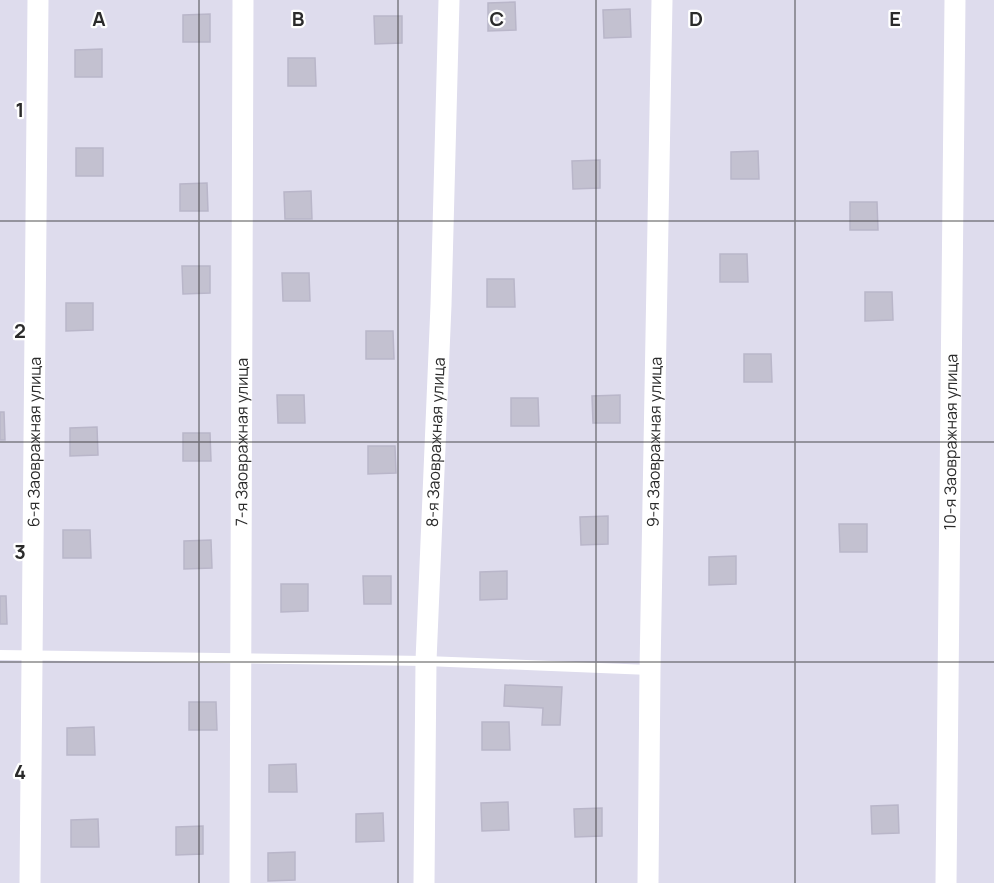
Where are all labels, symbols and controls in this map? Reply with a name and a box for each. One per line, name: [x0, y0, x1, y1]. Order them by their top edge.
text: A: [92, 5, 106, 32]
text: B: [292, 5, 305, 32]
text: C: [490, 5, 504, 32]
text: D: [689, 5, 703, 32]
text: E: [889, 5, 901, 32]
text: 1: [16, 96, 24, 123]
text: 2: [14, 317, 26, 344]
street label: 10-я Заовражная улица: [939, 354, 962, 530]
street label: 6-я Заовражная улица: [22, 357, 46, 527]
street label: 8-я Заовражная улица: [421, 357, 450, 527]
street label: 9-я Заовражная улица: [642, 357, 667, 527]
street label: 7-я Заовражная улица: [230, 358, 253, 526]
text: 3: [14, 538, 26, 565]
text: 4: [14, 758, 26, 785]

